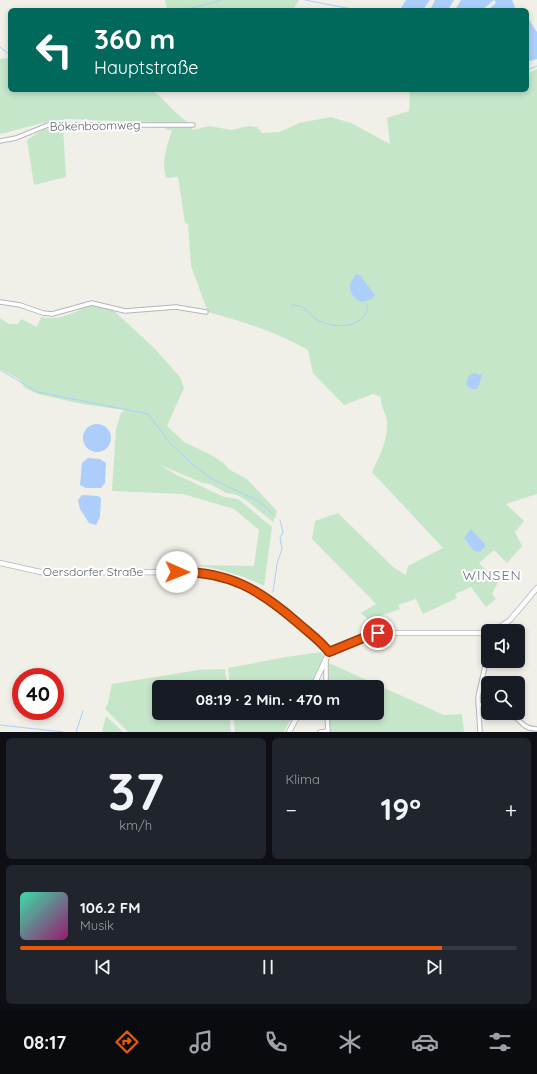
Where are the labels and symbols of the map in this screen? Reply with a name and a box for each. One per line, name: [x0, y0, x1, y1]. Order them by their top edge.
street label: Bökenboomweg: [49, 117, 141, 134]
position arrow: [156, 551, 198, 593]
street label: Oersdorfer Straße: [43, 564, 144, 579]
district label: WINSEN: [462, 566, 522, 584]
pin: [361, 616, 395, 650]
speed limit sign: 40: [12, 668, 64, 720]

